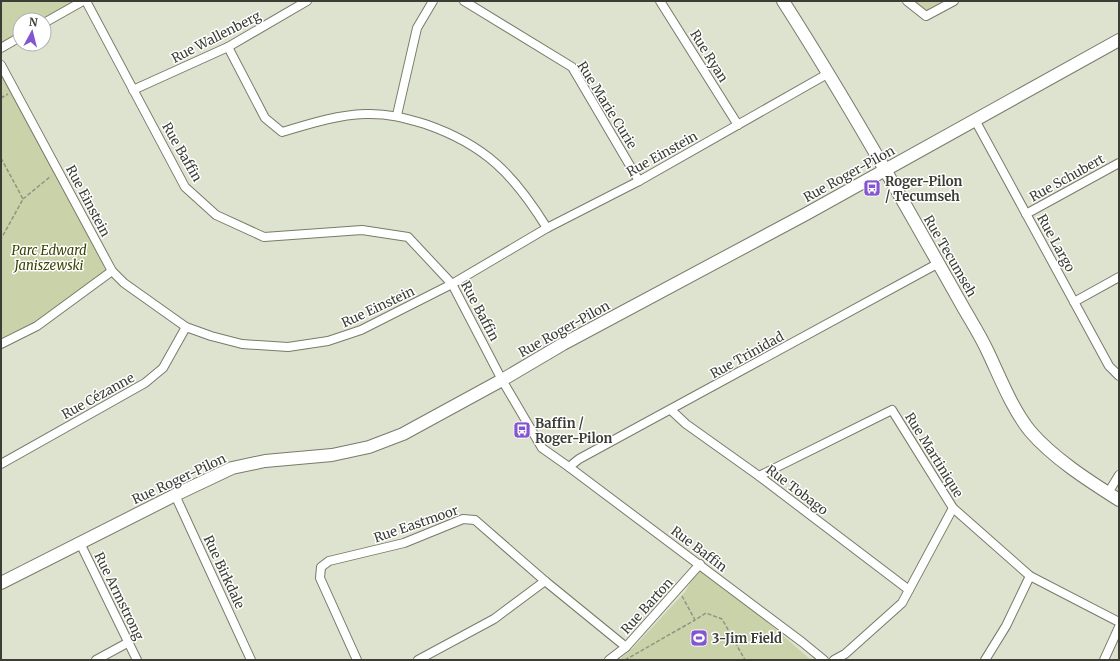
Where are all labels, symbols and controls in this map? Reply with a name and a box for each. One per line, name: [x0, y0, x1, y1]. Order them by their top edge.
street label: Rue Wallenberg: [168, 7, 264, 67]
north arrow: [12, 12, 52, 52]
text: N: [28, 15, 39, 30]
street label: Rue Ryan: [686, 27, 732, 86]
street label: Rue Marie Curie: [573, 58, 641, 152]
street label: Rue Baffin: [158, 119, 206, 185]
street label: Rue Einstein: [623, 127, 701, 181]
street label: Rue Roger-Pilon: [800, 142, 898, 206]
street label: Rue Schubert: [1027, 150, 1107, 206]
street label: Rue Einstein: [62, 162, 114, 240]
place label: Roger-Pilon / Tecumseh: [885, 173, 962, 205]
bus stop icon: Roger-Pilon / Tecumseh: [862, 178, 882, 198]
street label: Rue Largo: [1033, 211, 1079, 275]
street label: Rue Tecumseh: [920, 212, 980, 300]
park label: Parc Edward Janiszewski: [11, 242, 87, 274]
street label: Rue Baffin: [457, 278, 503, 344]
street label: Rue Einstein: [339, 283, 418, 331]
street label: Rue Roger-Pilon: [515, 297, 613, 361]
street label: Rue Trinidad: [707, 328, 787, 382]
street label: Rue Cézanne: [59, 369, 137, 423]
street label: Rue Martinique: [901, 409, 967, 501]
place label: Baffin / Roger-Pilon: [535, 415, 612, 447]
bus stop icon: Baffin / Roger-Pilon: [512, 420, 532, 440]
street label: Rue Roger-Pilon: [129, 450, 229, 508]
street label: Rue Tobago: [763, 461, 832, 519]
street label: Rue Eastmoor: [371, 502, 461, 546]
street label: Rue Baffin: [668, 522, 731, 576]
street label: Rue Birkdale: [200, 533, 248, 612]
street label: Rue Armstrong: [90, 549, 148, 643]
street label: Rue Barton: [617, 574, 677, 638]
sports icon: 3-Jim Field: [689, 628, 709, 648]
place label: 3-Jim Field: [712, 630, 782, 647]

